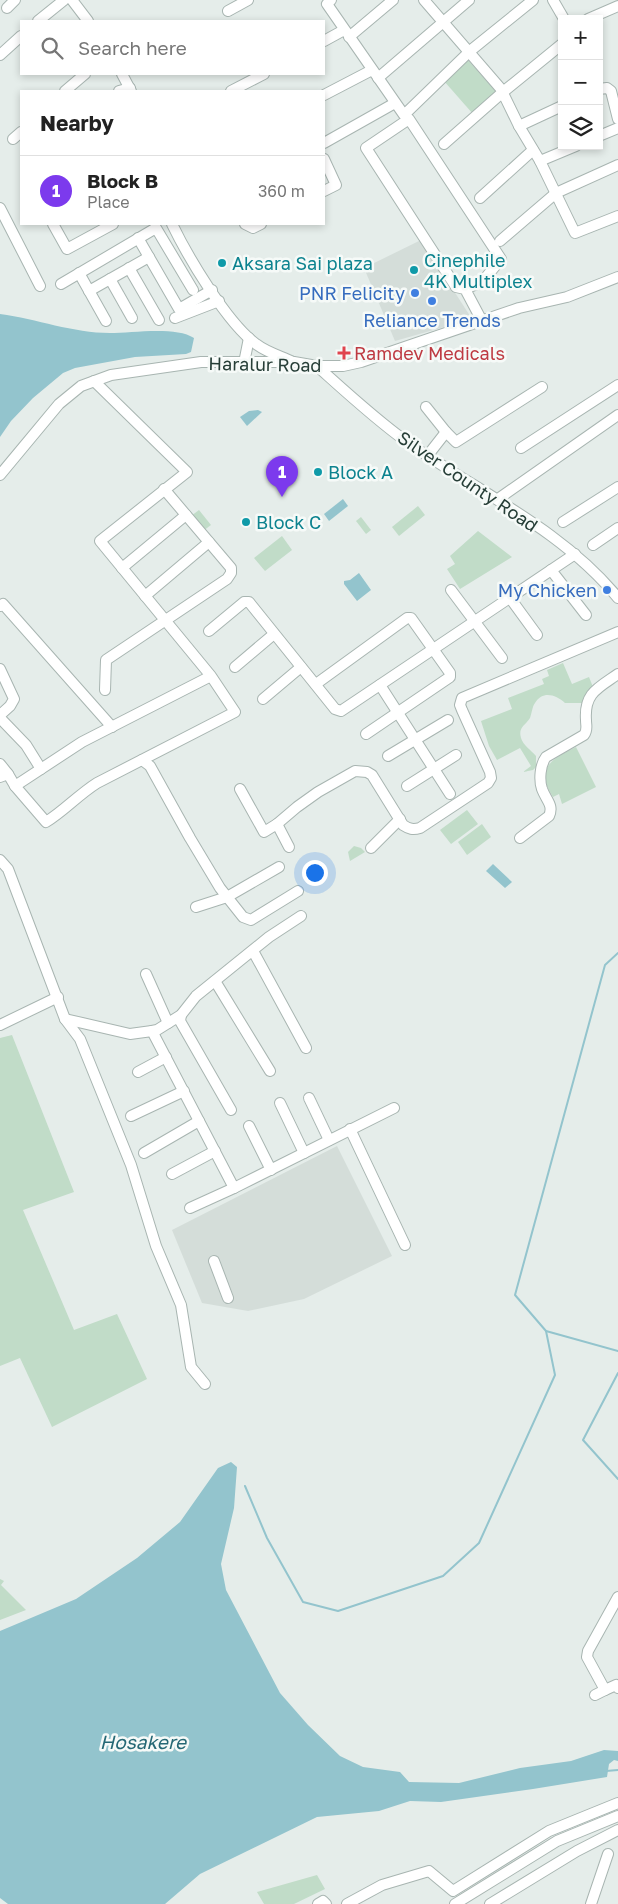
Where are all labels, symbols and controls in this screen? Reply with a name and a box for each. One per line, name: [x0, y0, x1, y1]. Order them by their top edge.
map controls: [558, 15, 603, 150]
button: +: [558, 15, 603, 60]
search box: [20, 20, 325, 75]
icon: search: [38, 34, 66, 62]
text: Search here: [78, 36, 187, 59]
button: −: [558, 60, 603, 105]
button: layers: [558, 105, 603, 150]
text: Nearby: [40, 110, 114, 136]
text: Block B: [87, 169, 158, 192]
text: 1: [52, 181, 60, 201]
text: 360 m: [258, 181, 305, 201]
text: Place: [87, 192, 130, 212]
place label: Cinephile 4K Multiplex: [424, 249, 532, 292]
place label: Aksara Sai plaza: [232, 252, 373, 274]
marker: Aksara Sai plaza: [216, 257, 228, 269]
marker: Cinephile 4K Multiplex: [408, 264, 420, 276]
place label: PNR Felicity: [299, 282, 405, 304]
marker: PNR Felicity: [409, 287, 421, 299]
marker: Reliance Trends: [426, 295, 438, 307]
place label: Reliance Trends: [363, 309, 501, 331]
place label: Ramdev Medicals: [354, 342, 505, 364]
marker: Ramdev Medicals: [338, 347, 350, 359]
street label: Haralur Road: [208, 352, 322, 376]
street label: Silver County Road: [394, 426, 542, 536]
pin: 1: [266, 456, 298, 497]
place label: Block A: [328, 461, 393, 483]
marker: Block A: [312, 466, 324, 478]
place label: Block C: [256, 511, 321, 533]
marker: Block C: [240, 516, 252, 528]
place label: My Chicken: [498, 579, 597, 601]
marker: My Chicken: [601, 584, 613, 596]
your location: [302, 860, 328, 886]
water label: Hosakere: [100, 1730, 188, 1753]

